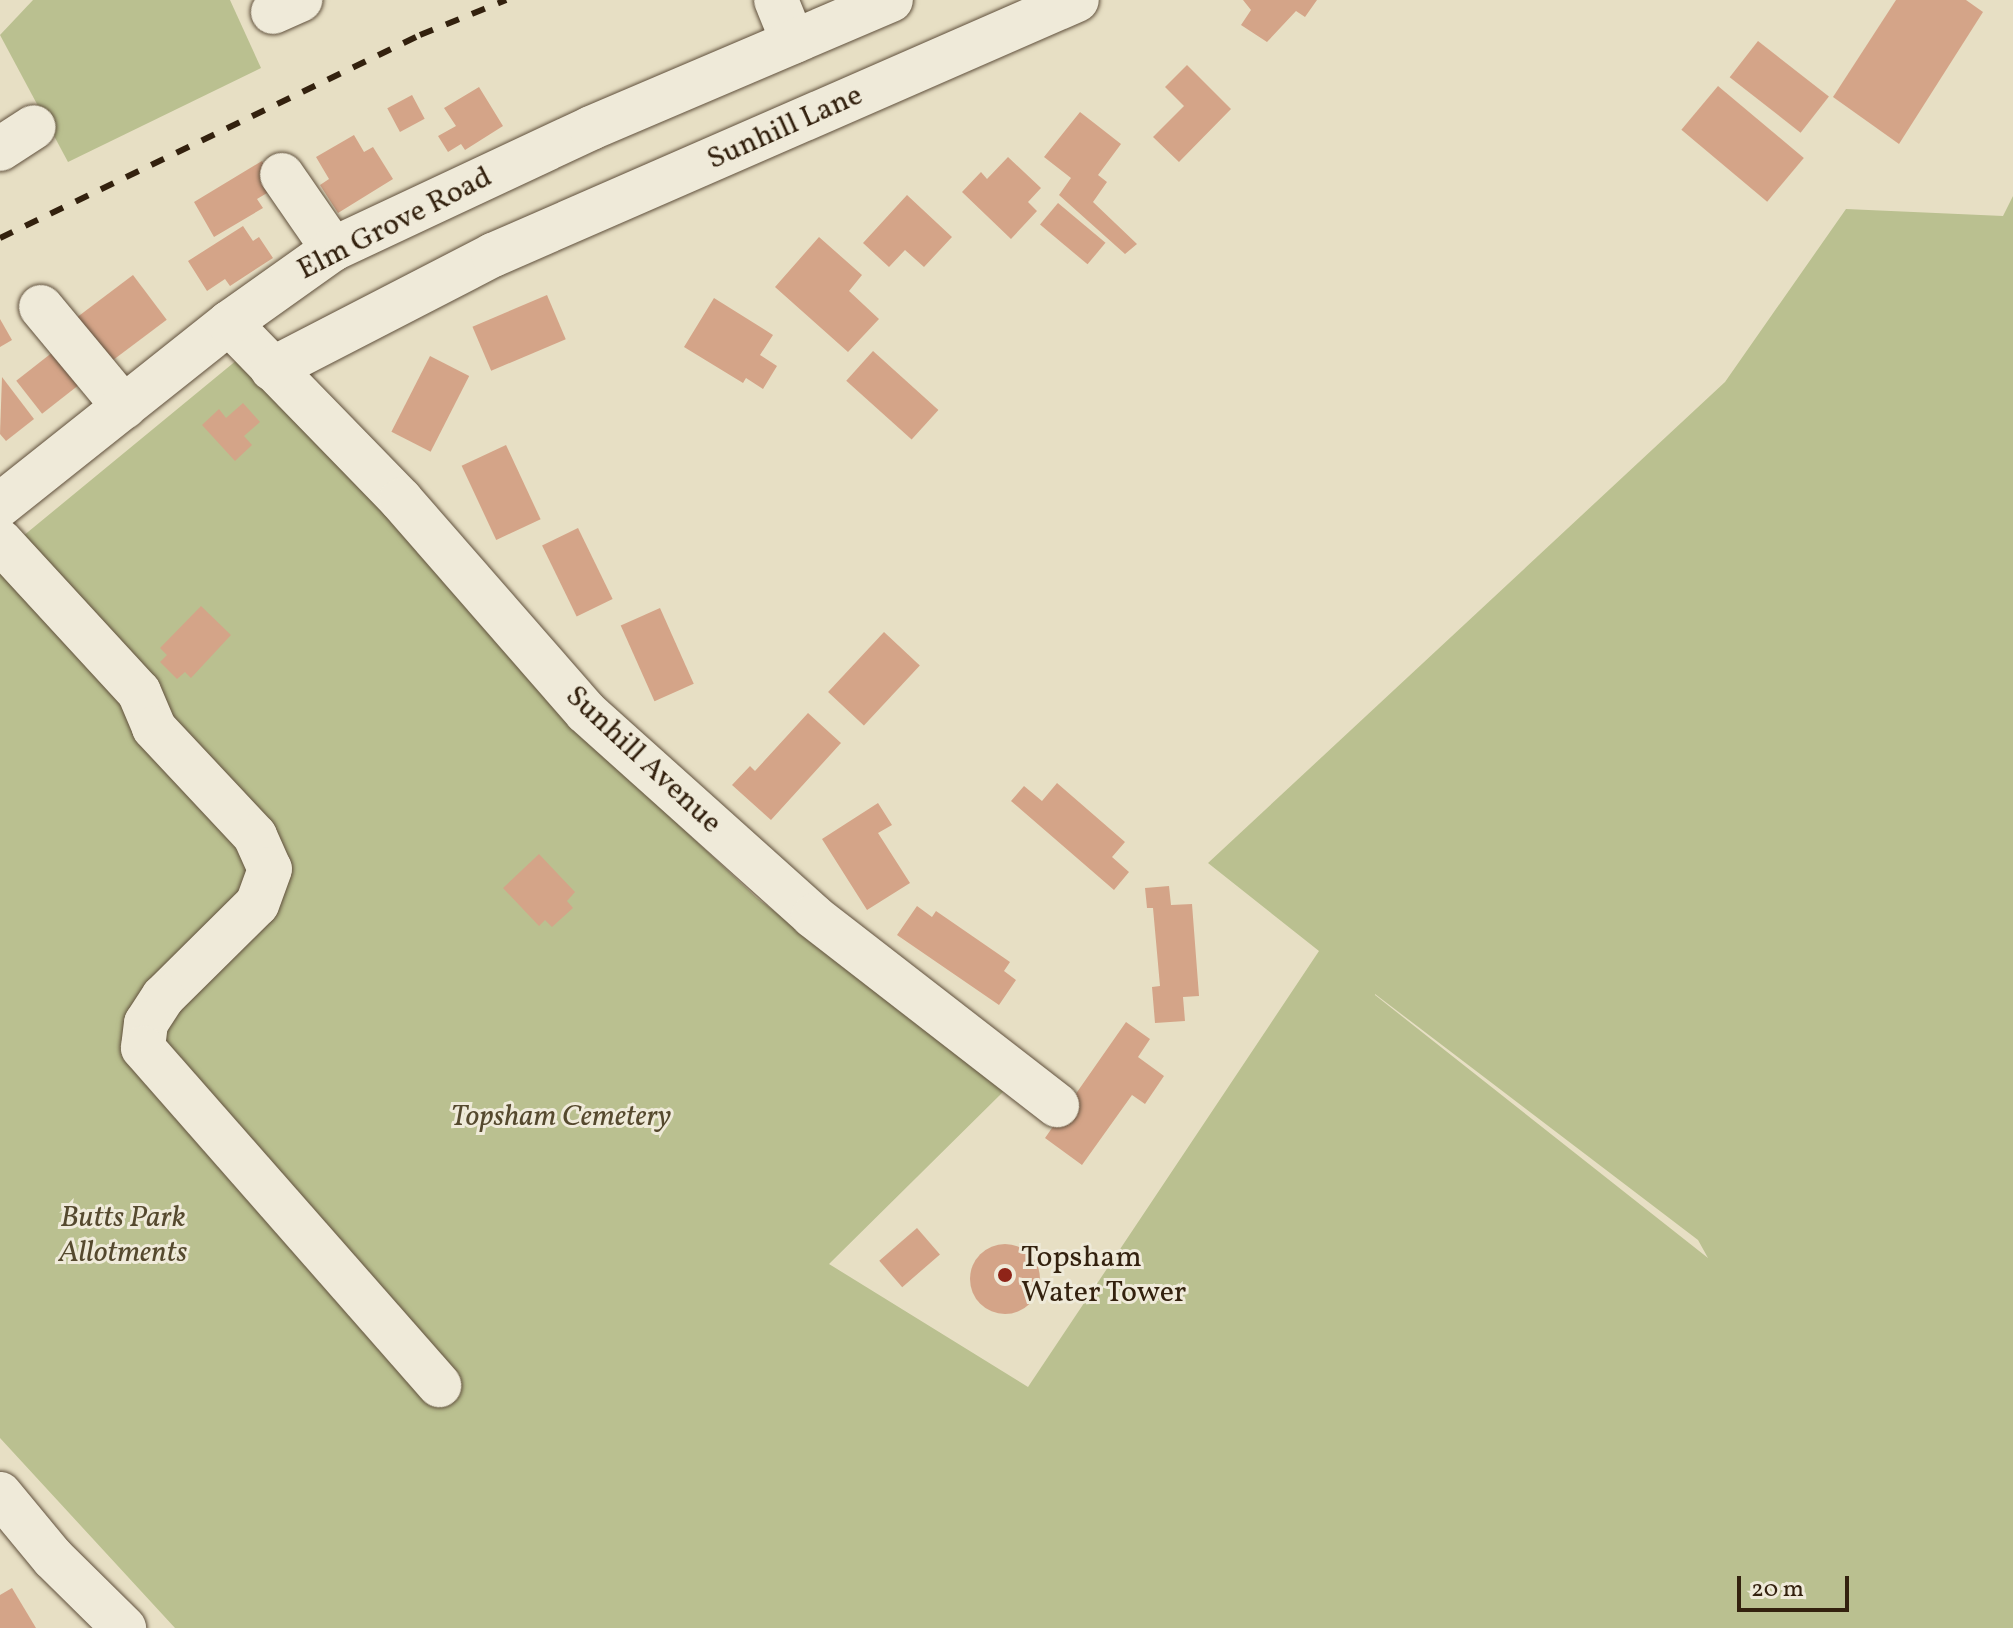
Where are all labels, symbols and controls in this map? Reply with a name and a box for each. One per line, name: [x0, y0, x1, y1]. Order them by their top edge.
street label: Sunhill Lane: [702, 78, 868, 178]
street label: Elm Grove Road: [292, 160, 498, 288]
street label: Sunhill Avenue: [557, 679, 729, 841]
park label: Topsham Cemetery: [451, 1099, 671, 1135]
park label: Butts Park Allotments: [59, 1200, 187, 1270]
place label: Topsham Water Tower: [1021, 1240, 1187, 1310]
marker: Topsham Water Tower: [996, 1266, 1014, 1284]
scale bar: [1741, 1560, 1853, 1610]
text: 20 m: [1751, 1573, 1804, 1607]

